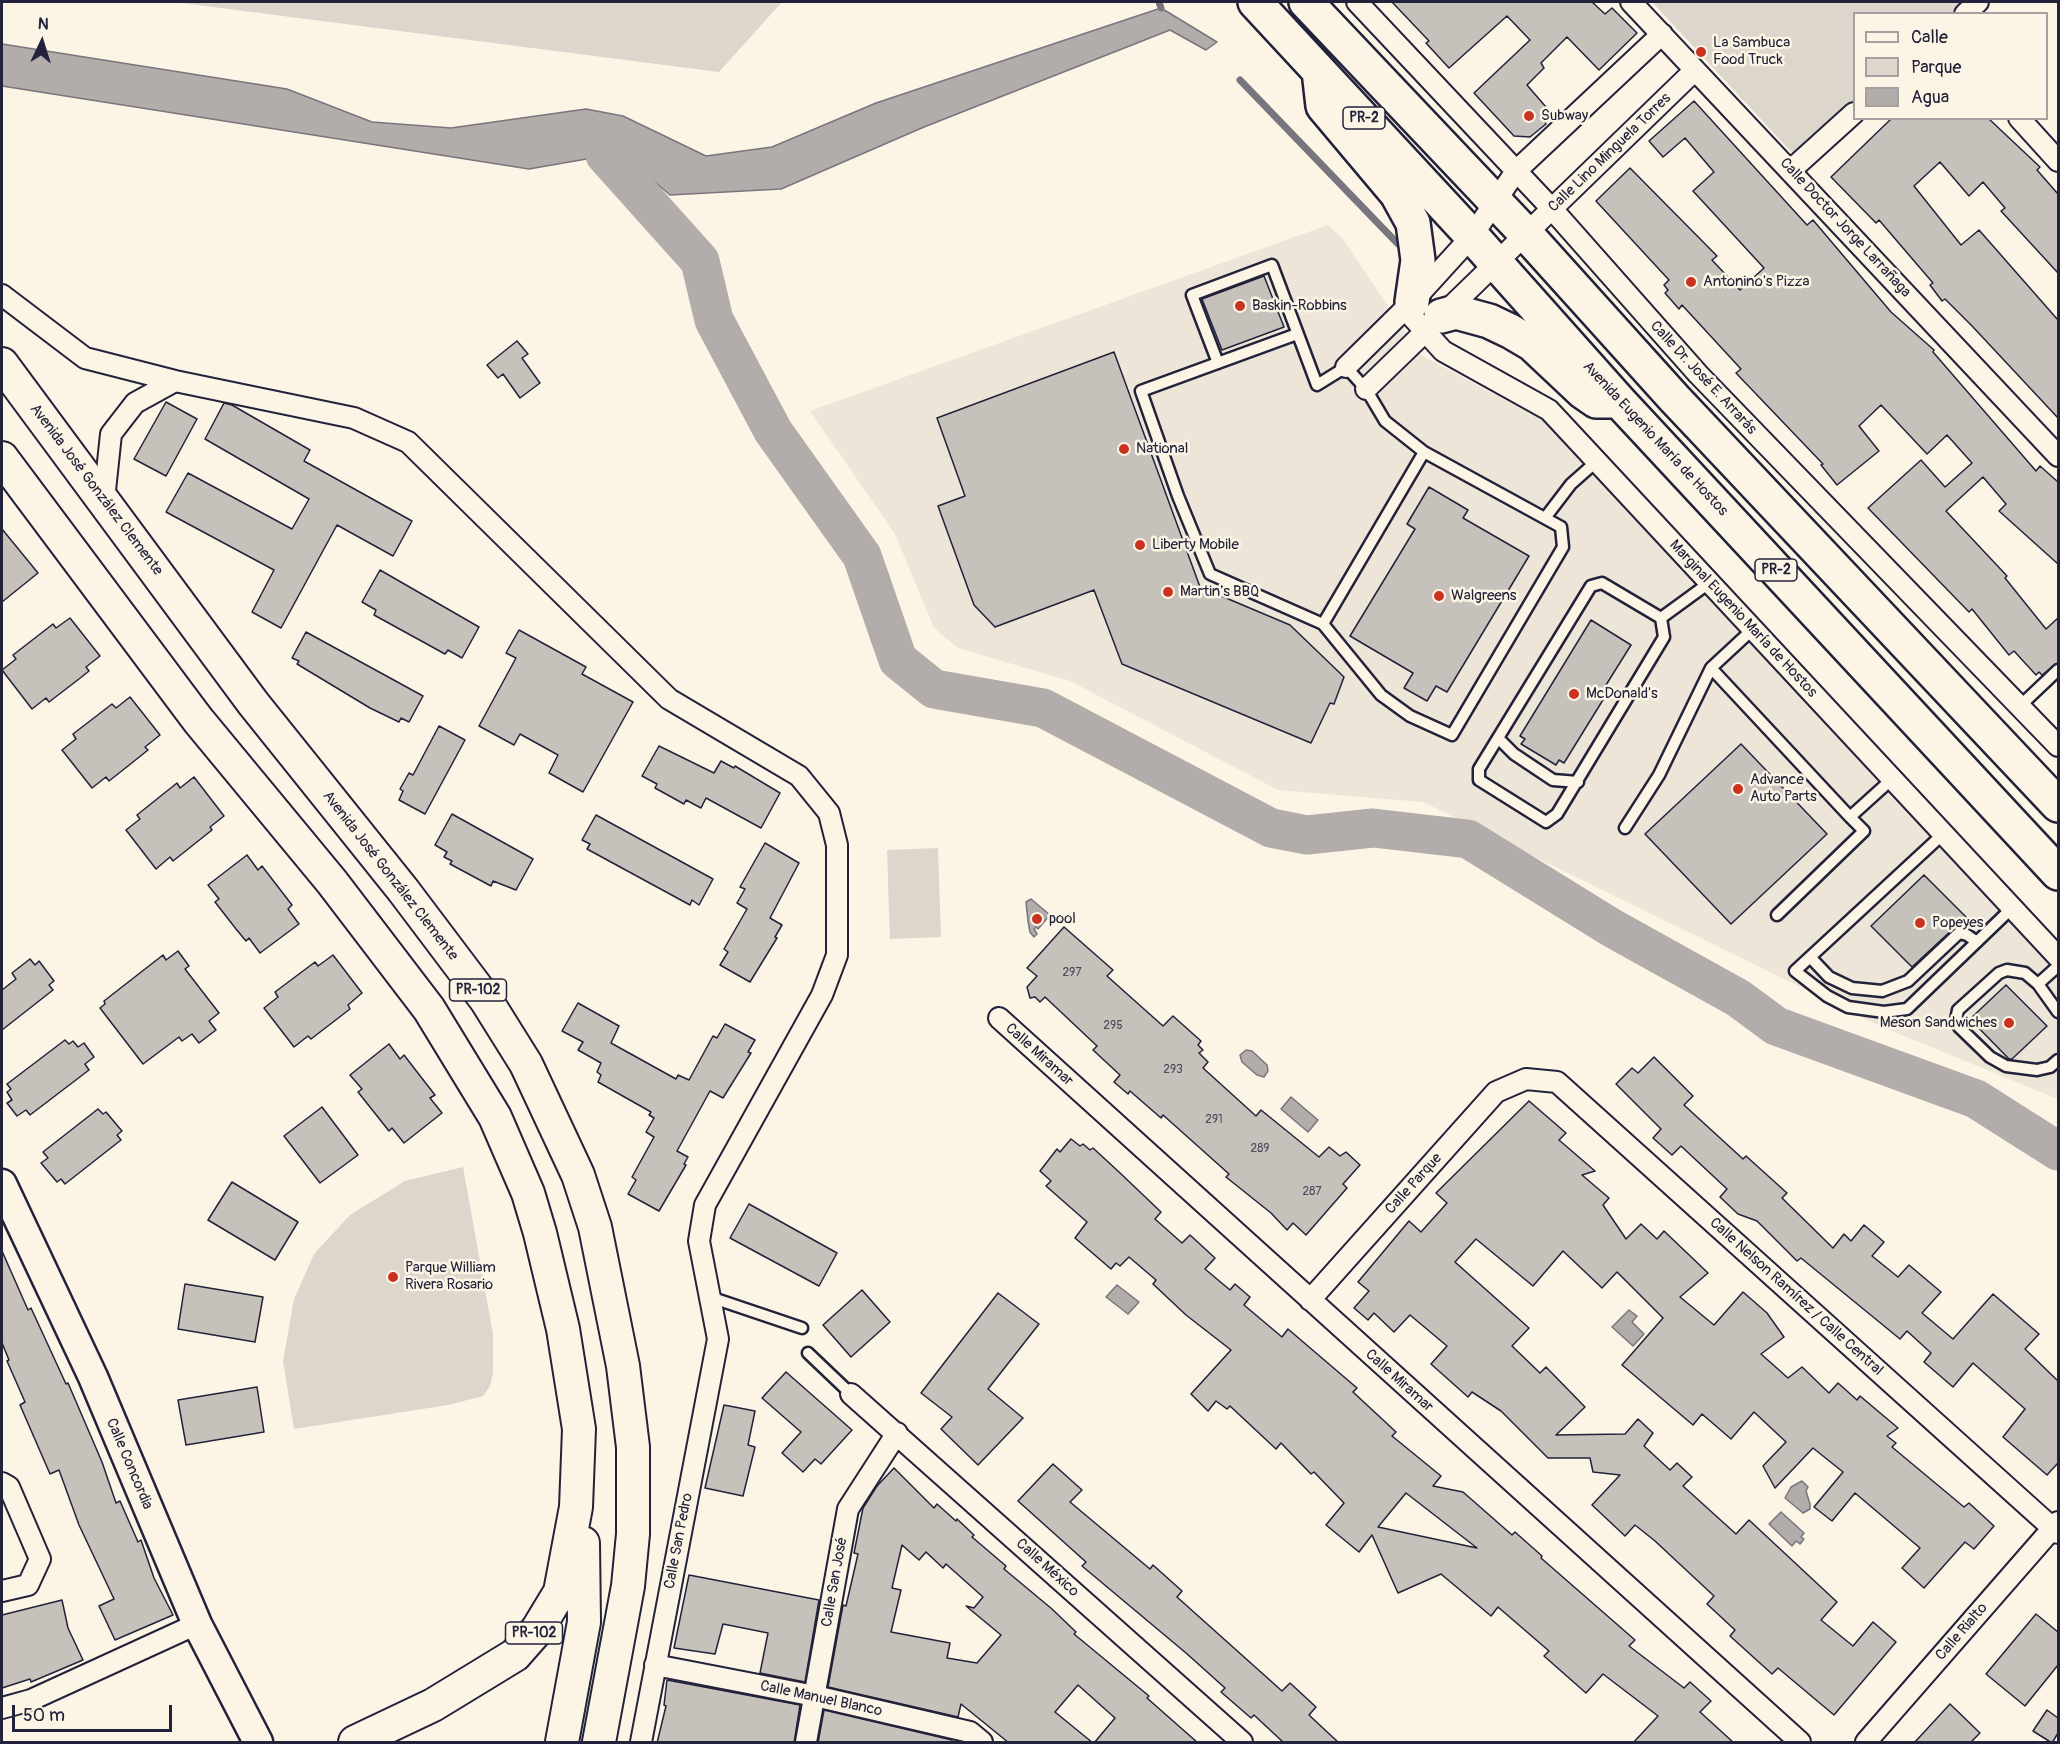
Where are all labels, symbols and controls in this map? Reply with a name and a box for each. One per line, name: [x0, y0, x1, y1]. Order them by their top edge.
north arrow: [12, 12, 72, 72]
legend: [1853, 12, 2048, 120]
text: N: [37, 14, 49, 34]
text: Calle: [1911, 26, 1948, 49]
place label: La Sambuca Food Truck: [1713, 34, 1790, 69]
marker: La Sambuca Food Truck: [1694, 45, 1708, 59]
text: Parque: [1911, 56, 1961, 79]
text: Agua: [1911, 86, 1949, 109]
street label: Calle Lino Minguela Torres: [1545, 90, 1675, 216]
road number: PR-2: [1343, 107, 1385, 129]
place label: Subway: [1541, 107, 1588, 125]
marker: Subway: [1522, 109, 1536, 123]
street label: Calle Doctor Jorge Larrañaga: [1776, 155, 1914, 301]
place label: Antonino's Pizza: [1703, 273, 1809, 291]
marker: Antonino's Pizza: [1684, 275, 1698, 289]
place label: Baskin-Robbins: [1252, 297, 1347, 315]
marker: Baskin-Robbins: [1233, 299, 1247, 313]
street label: Calle Dr. José E. Arrarás: [1646, 318, 1760, 438]
street label: Avenida Eugenio María de Hostos: [1579, 358, 1731, 520]
street label: Avenida José González Clemente: [26, 401, 166, 579]
place label: National: [1136, 440, 1188, 458]
marker: National: [1117, 442, 1131, 456]
place label: Liberty Mobile: [1152, 536, 1239, 554]
street label: Marginal Eugenio María de Hostos: [1665, 537, 1821, 701]
marker: Liberty Mobile: [1133, 538, 1147, 552]
road number: PR-2: [1755, 559, 1797, 581]
place label: Martin's BBQ: [1180, 583, 1259, 601]
marker: Martin's BBQ: [1161, 585, 1175, 599]
place label: Walgreens: [1451, 587, 1516, 605]
marker: Walgreens: [1432, 589, 1446, 603]
place label: McDonald's: [1586, 685, 1658, 703]
marker: McDonald's: [1567, 687, 1581, 701]
place label: Advance Auto Parts: [1750, 771, 1817, 806]
marker: Advance Auto Parts: [1731, 782, 1745, 796]
street label: Avenida José González Clemente: [318, 788, 462, 964]
place label: pool: [1049, 910, 1076, 928]
marker: pool: [1030, 912, 1044, 926]
place label: Popeyes: [1932, 914, 1983, 932]
marker: Popeyes: [1913, 916, 1927, 930]
house number: 297: [1062, 966, 1082, 980]
road number: PR-102: [450, 979, 506, 1001]
place label: Meson Sandwiches: [1880, 1014, 1997, 1032]
marker: Meson Sandwiches: [2002, 1016, 2016, 1030]
house number: 295: [1103, 1019, 1123, 1033]
street label: Calle Miramar: [1001, 1020, 1077, 1090]
house number: 293: [1163, 1063, 1183, 1077]
house number: 291: [1205, 1113, 1223, 1127]
house number: 289: [1251, 1142, 1269, 1156]
street label: Calle Parque: [1382, 1150, 1446, 1218]
house number: 287: [1302, 1185, 1322, 1199]
street label: Calle Nelson Ramírez / Calle Central: [1705, 1214, 1887, 1380]
place label: Parque William Rivera Rosario: [405, 1259, 496, 1294]
marker: Parque William Rivera Rosario: [386, 1270, 400, 1284]
street label: Calle Miramar: [1361, 1346, 1437, 1416]
street label: Calle Concordia: [102, 1416, 156, 1512]
street label: Calle San Pedro: [661, 1492, 697, 1590]
street label: Calle México: [1012, 1535, 1082, 1601]
street label: Calle San José: [818, 1536, 852, 1628]
street label: Calle Rialto: [1932, 1600, 1992, 1664]
road number: PR-102: [506, 1622, 562, 1644]
street label: Calle Manuel Blanco: [758, 1677, 884, 1721]
scale bar: [15, 1693, 176, 1731]
text: 50 m: [23, 1704, 65, 1727]

